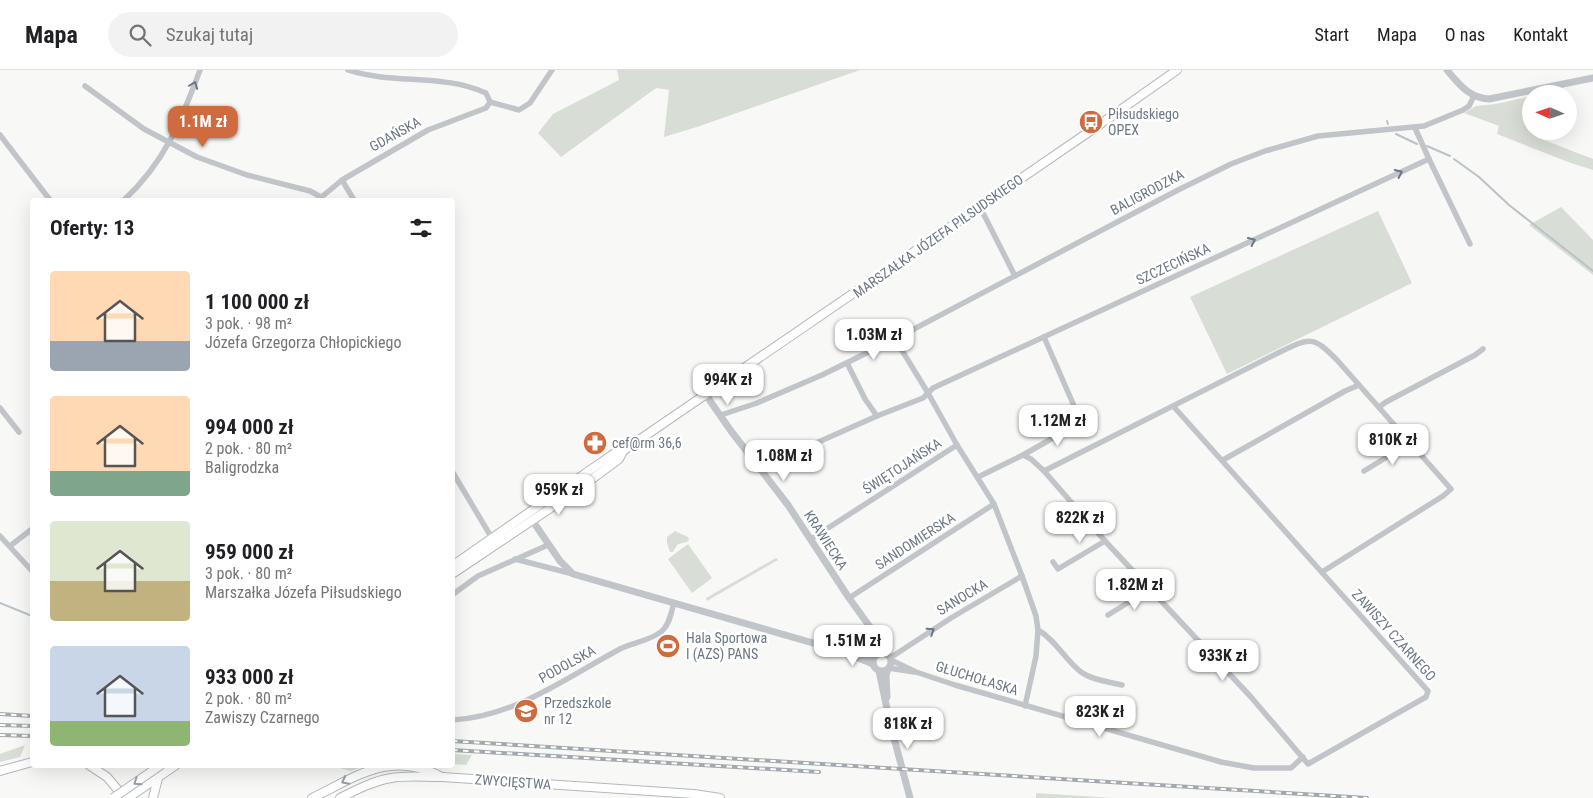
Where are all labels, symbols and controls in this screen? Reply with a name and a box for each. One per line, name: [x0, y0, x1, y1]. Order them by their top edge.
search box: [108, 12, 458, 57]
text: Mapa: [25, 21, 78, 49]
icon: search: [126, 21, 154, 49]
text: Szukaj tutaj: [166, 23, 253, 46]
text: Start: [1315, 24, 1349, 45]
text: Mapa: [1377, 24, 1417, 45]
text: O nas: [1445, 24, 1485, 45]
text: Kontakt: [1513, 24, 1568, 45]
one-way arrow: [188, 81, 198, 90]
north arrow: [1522, 85, 1578, 140]
map controls: [1522, 85, 1577, 140]
pin: 1.1M zł: [157, 106, 249, 148]
place label: Piłsudskiego OPEX: [1108, 106, 1179, 138]
bus stop icon: Piłsudskiego OPEX: [1078, 109, 1104, 135]
text: 1.1M zł: [179, 112, 227, 131]
street label: GDAŃSKA: [366, 113, 423, 155]
street label: BALIGRODZKA: [1108, 166, 1186, 218]
one-way arrow: [1394, 169, 1403, 180]
street label: MARSZAŁKA JÓZEFA PIŁSUDSKIEGO: [849, 170, 1026, 301]
icon: filters: [407, 214, 435, 242]
text: Oferty: 13: [50, 216, 134, 240]
one-way arrow: [1247, 237, 1256, 247]
street label: SZCZECIŃSKA: [1133, 239, 1212, 288]
text: 1 100 000 zł: [205, 290, 309, 314]
icon: home: [90, 291, 150, 351]
text: 3 pok. · 98 m²: [205, 314, 292, 333]
pin: 1.03M zł: [822, 318, 926, 361]
text: 1.03M zł: [846, 325, 902, 344]
text: Józefa Grzegorza Chłopickiego: [205, 333, 401, 352]
pin: 994K zł: [682, 364, 774, 406]
text: 994K zł: [704, 370, 752, 389]
pin: 1.12M zł: [1006, 404, 1110, 447]
text: 1.12M zł: [1030, 411, 1086, 430]
text: 994 000 zł: [205, 415, 294, 439]
icon: home: [90, 416, 150, 476]
pin: 810K zł: [1347, 424, 1439, 466]
pharmacy icon: cef@rm 36,6: [582, 430, 608, 456]
text: 810K zł: [1369, 430, 1417, 449]
street label: ŚWIĘTOJAŃSKA: [859, 434, 944, 497]
place label: cef@rm 36,6: [612, 435, 682, 451]
text: 2 pok. · 80 m²: [205, 439, 292, 458]
pin: 1.08M zł: [732, 440, 836, 482]
text: 1.08M zł: [756, 446, 812, 465]
text: Baligrodzka: [205, 458, 279, 477]
pin: 959K zł: [513, 474, 605, 516]
text: 959K zł: [535, 480, 583, 499]
pin: 822K zł: [1034, 502, 1126, 544]
street label: KRAWIECKA: [801, 507, 851, 573]
text: 822K zł: [1056, 508, 1104, 527]
street label: SANDOMIERSKA: [872, 509, 958, 573]
text: 959 000 zł: [205, 540, 294, 564]
icon: home: [90, 541, 150, 601]
text: 3 pok. · 80 m²: [205, 564, 292, 583]
pin: 1.82M zł: [1083, 568, 1187, 611]
text: 1.82M zł: [1107, 575, 1163, 594]
street label: SANOCKA: [934, 576, 990, 618]
text: Marszałka Józefa Piłsudskiego: [205, 583, 402, 602]
street label: ZAWISZY CZARNEGO: [1349, 586, 1439, 684]
pin: 1.51M zł: [801, 624, 905, 667]
one-way arrow: [925, 628, 935, 637]
place label: Hala Sportowa I (AZS) PANS: [686, 630, 767, 663]
text: 1.51M zł: [825, 631, 881, 650]
sports icon: Hala Sportowa I (AZS) PANS: [655, 633, 681, 659]
pin: 933K zł: [1177, 640, 1269, 682]
street label: PODOLSKA: [536, 642, 598, 686]
text: 933K zł: [1199, 646, 1247, 665]
street label: GŁUCHOŁASKA: [934, 658, 1020, 698]
text: 933 000 zł: [205, 665, 294, 689]
icon: home: [90, 666, 150, 726]
text: 2 pok. · 80 m²: [205, 689, 292, 708]
place label: Przedszkole nr 12: [544, 695, 612, 727]
pin: 823K zł: [1054, 696, 1146, 738]
school or university icon: Przedszkole nr 12: [513, 698, 539, 724]
text: 823K zł: [1076, 702, 1124, 721]
text: Zawiszy Czarnego: [205, 708, 320, 727]
pin: 818K zł: [862, 708, 954, 750]
text: 818K zł: [884, 714, 932, 733]
street label: ZWYCIĘSTWA: [474, 771, 552, 793]
one-way arrow: [133, 775, 142, 785]
one-way arrow: [342, 775, 351, 785]

